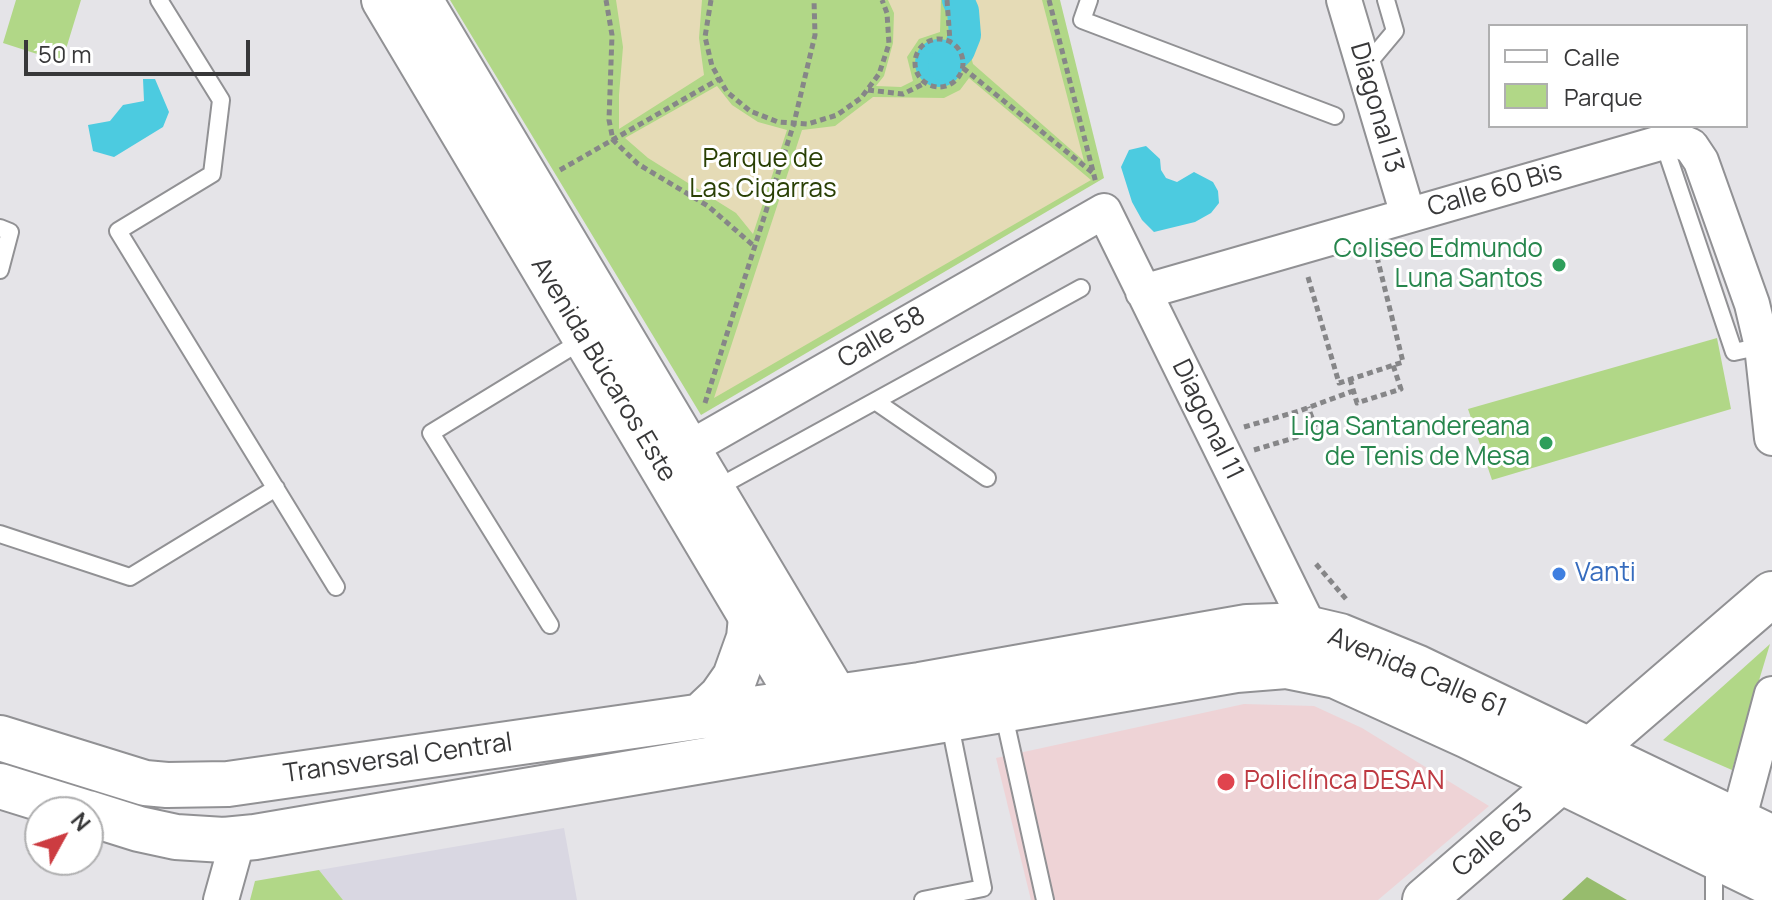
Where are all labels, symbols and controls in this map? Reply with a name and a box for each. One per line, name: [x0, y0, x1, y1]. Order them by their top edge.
scale bar: [28, 24, 254, 74]
legend: [1488, 24, 1748, 128]
text: 50 m: [38, 37, 92, 70]
street label: Diagonal 13: [1342, 39, 1410, 177]
text: Calle: [1564, 40, 1620, 73]
text: Parque: [1564, 80, 1642, 113]
park label: Parque de Las Cigarras: [689, 144, 837, 206]
street label: Calle 60 Bis: [1424, 156, 1566, 224]
place label: Coliseo Edmundo Luna Santos: [1334, 234, 1543, 296]
street label: Avenida Búcaros Este: [524, 252, 682, 488]
marker: Coliseo Edmundo Luna Santos: [1550, 256, 1568, 274]
street label: Calle 58: [833, 301, 931, 375]
street label: Diagonal 11: [1164, 355, 1250, 485]
place label: Liga Santandereana de Tenis de Mesa: [1291, 412, 1530, 474]
marker: Liga Santandereana de Tenis de Mesa: [1537, 434, 1555, 452]
place label: Vanti: [1575, 558, 1636, 590]
marker: Vanti: [1550, 565, 1568, 583]
street label: Avenida Calle 61: [1323, 621, 1511, 725]
street label: Transversal Central: [282, 727, 514, 791]
place label: Policlínca DESAN: [1244, 766, 1444, 798]
marker: Policlínca DESAN: [1215, 771, 1237, 793]
north arrow: [24, 796, 104, 876]
street label: Calle 63: [1447, 798, 1539, 884]
text: N: [64, 806, 97, 838]

